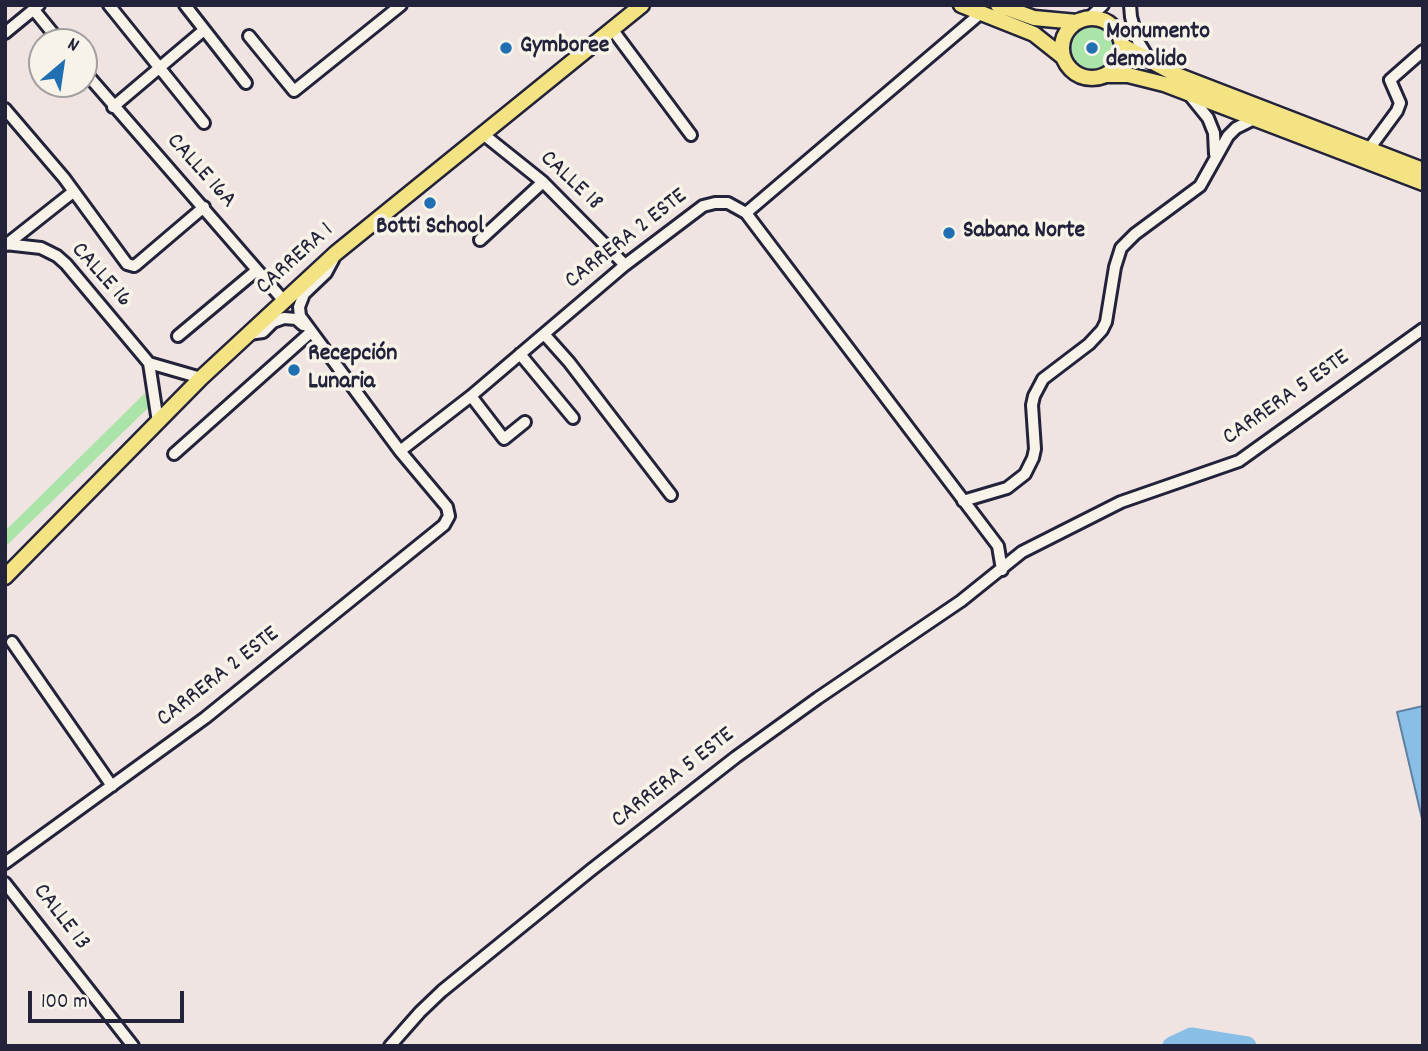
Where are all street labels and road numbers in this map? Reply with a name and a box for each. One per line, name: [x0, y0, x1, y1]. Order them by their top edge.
street label: CALLE 16A: [159, 129, 241, 215]
street label: CALLE 18: [532, 146, 608, 218]
street label: CARRERA 2 ESTE: [560, 183, 694, 297]
street label: CARRERA 1: [251, 218, 341, 302]
street label: CALLE 16: [63, 237, 137, 315]
street label: CARRERA 5 ESTE: [1218, 345, 1356, 453]
street label: CARRERA 2 ESTE: [152, 621, 286, 735]
street label: CARRERA 5 ESTE: [607, 722, 741, 836]
street label: CALLE 13: [25, 879, 95, 957]

